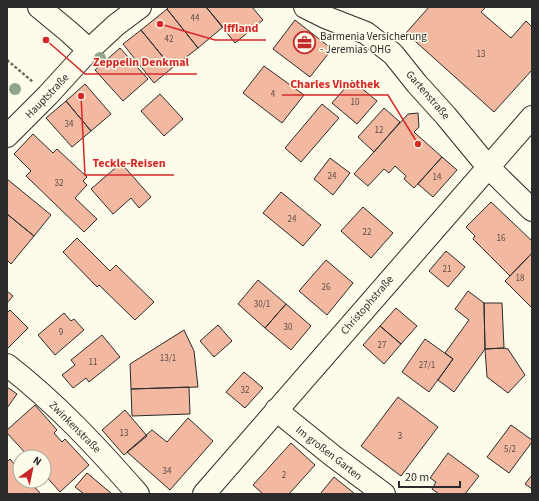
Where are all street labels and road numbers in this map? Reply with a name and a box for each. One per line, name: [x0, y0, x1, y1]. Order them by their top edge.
street label: Gartenstraße: [403, 67, 454, 123]
street label: Hauptstraße: [22, 70, 73, 122]
street label: Christophstraße: [337, 272, 397, 338]
street label: Zwinkenstraße: [46, 398, 105, 457]
street label: Im großen Garten: [293, 422, 365, 484]

